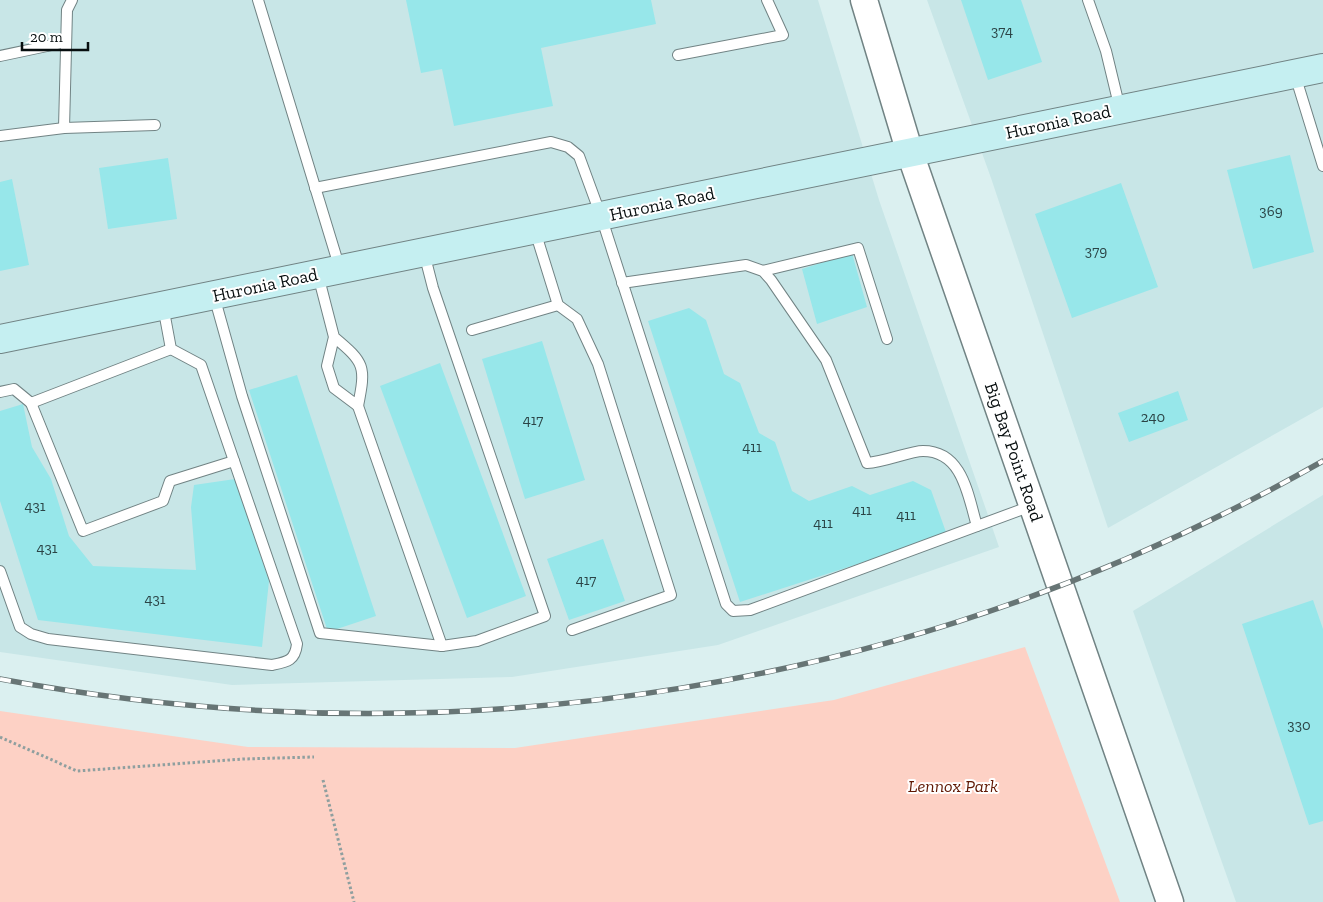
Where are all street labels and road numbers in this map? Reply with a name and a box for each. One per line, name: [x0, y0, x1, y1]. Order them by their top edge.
street label: Huronia Road: [1003, 100, 1113, 144]
street label: Huronia Road: [607, 182, 717, 226]
street label: Huronia Road: [210, 263, 320, 307]
street label: Big Bay Point Road: [980, 379, 1048, 525]

